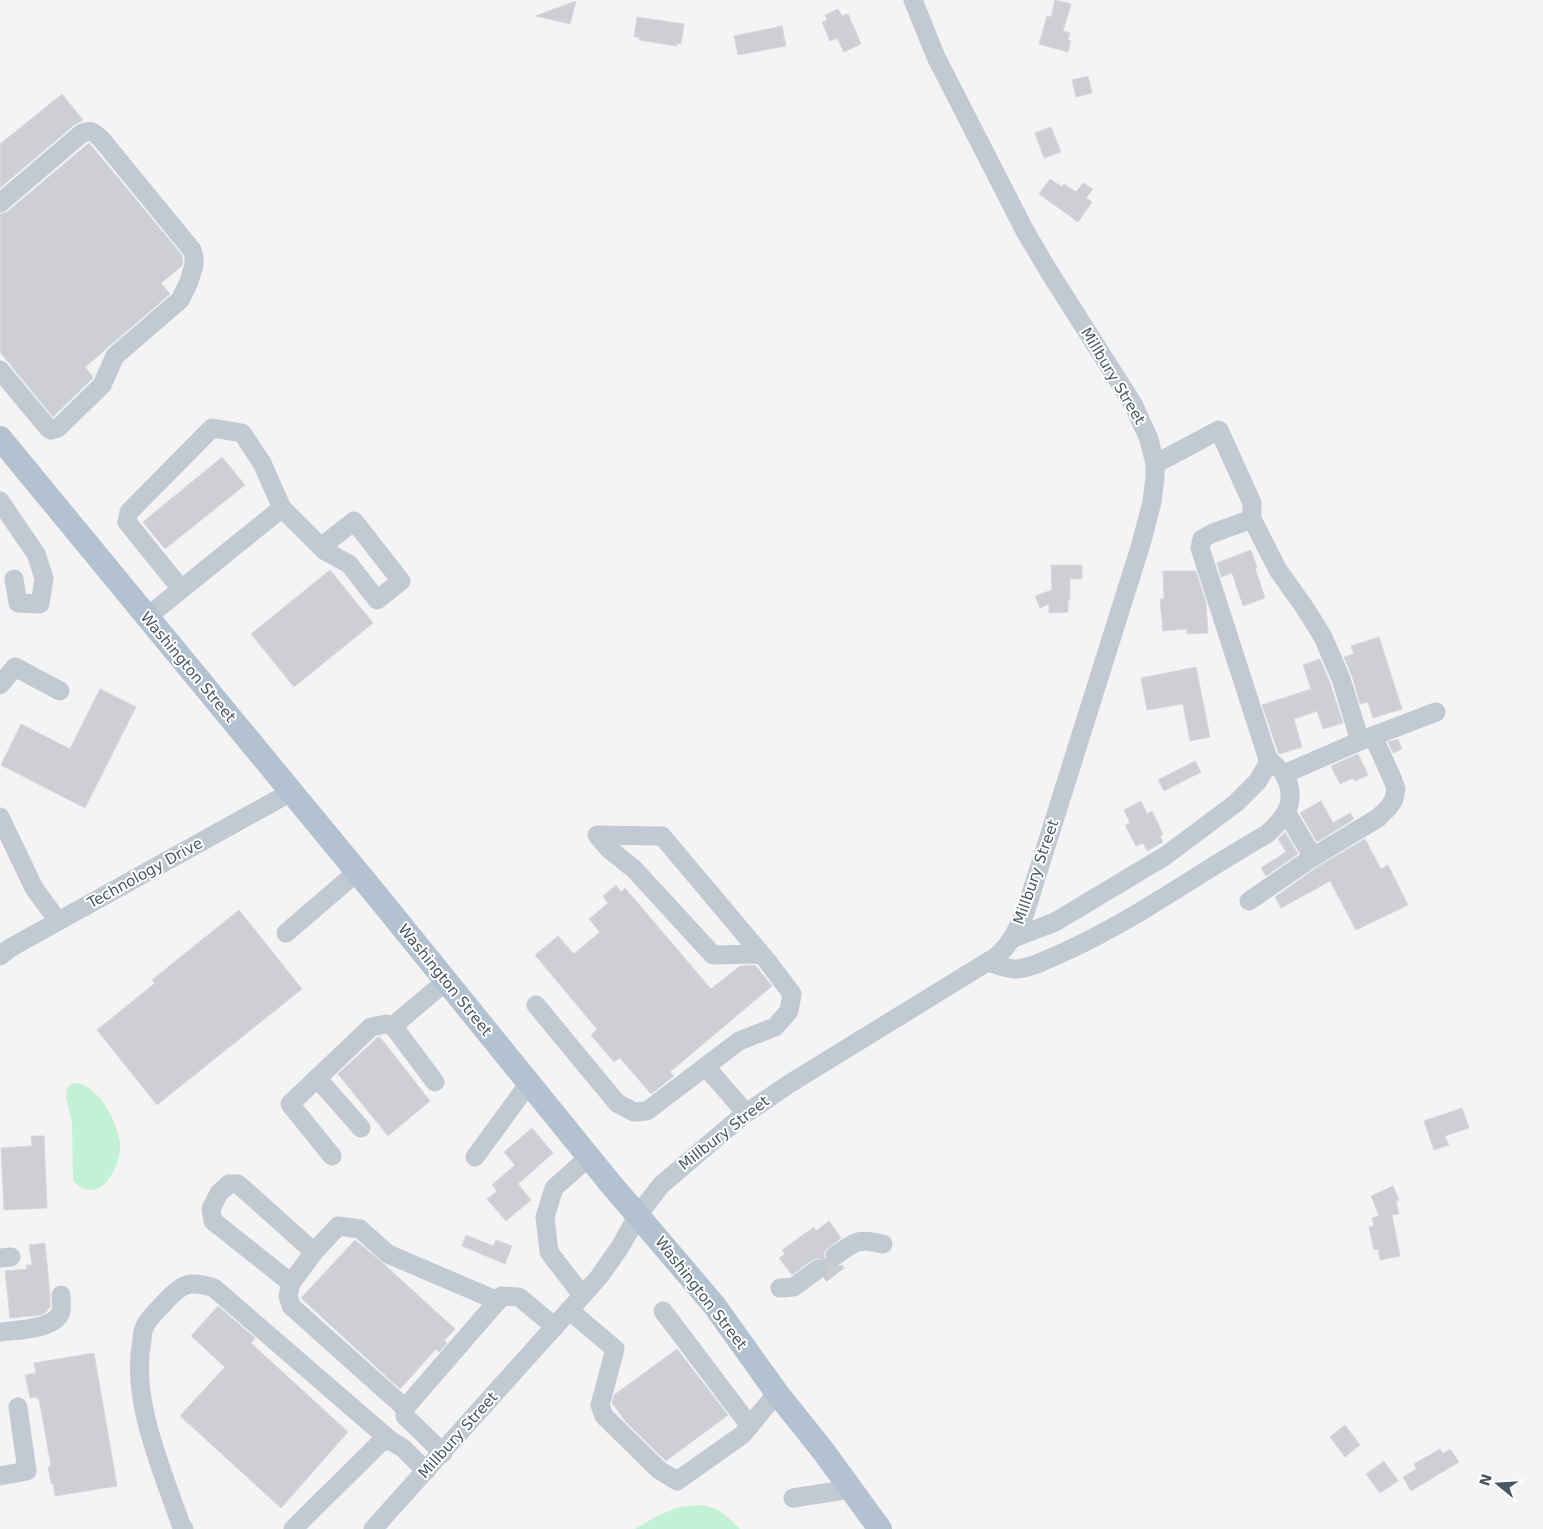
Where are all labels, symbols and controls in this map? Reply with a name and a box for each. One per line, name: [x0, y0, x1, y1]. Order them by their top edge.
street label: Millbury Street: [1077, 324, 1149, 428]
street label: Washington Street: [137, 608, 239, 726]
street label: Millbury Street: [1010, 817, 1062, 927]
street label: Technology Drive: [83, 834, 206, 913]
street label: Washington Street: [394, 921, 496, 1040]
street label: Millbury Street: [675, 1092, 773, 1174]
street label: Washington Street: [651, 1233, 751, 1353]
street label: Millbury Street: [415, 1388, 502, 1482]
north arrow: [1473, 1459, 1523, 1509]
text: N: [1476, 1472, 1495, 1488]

